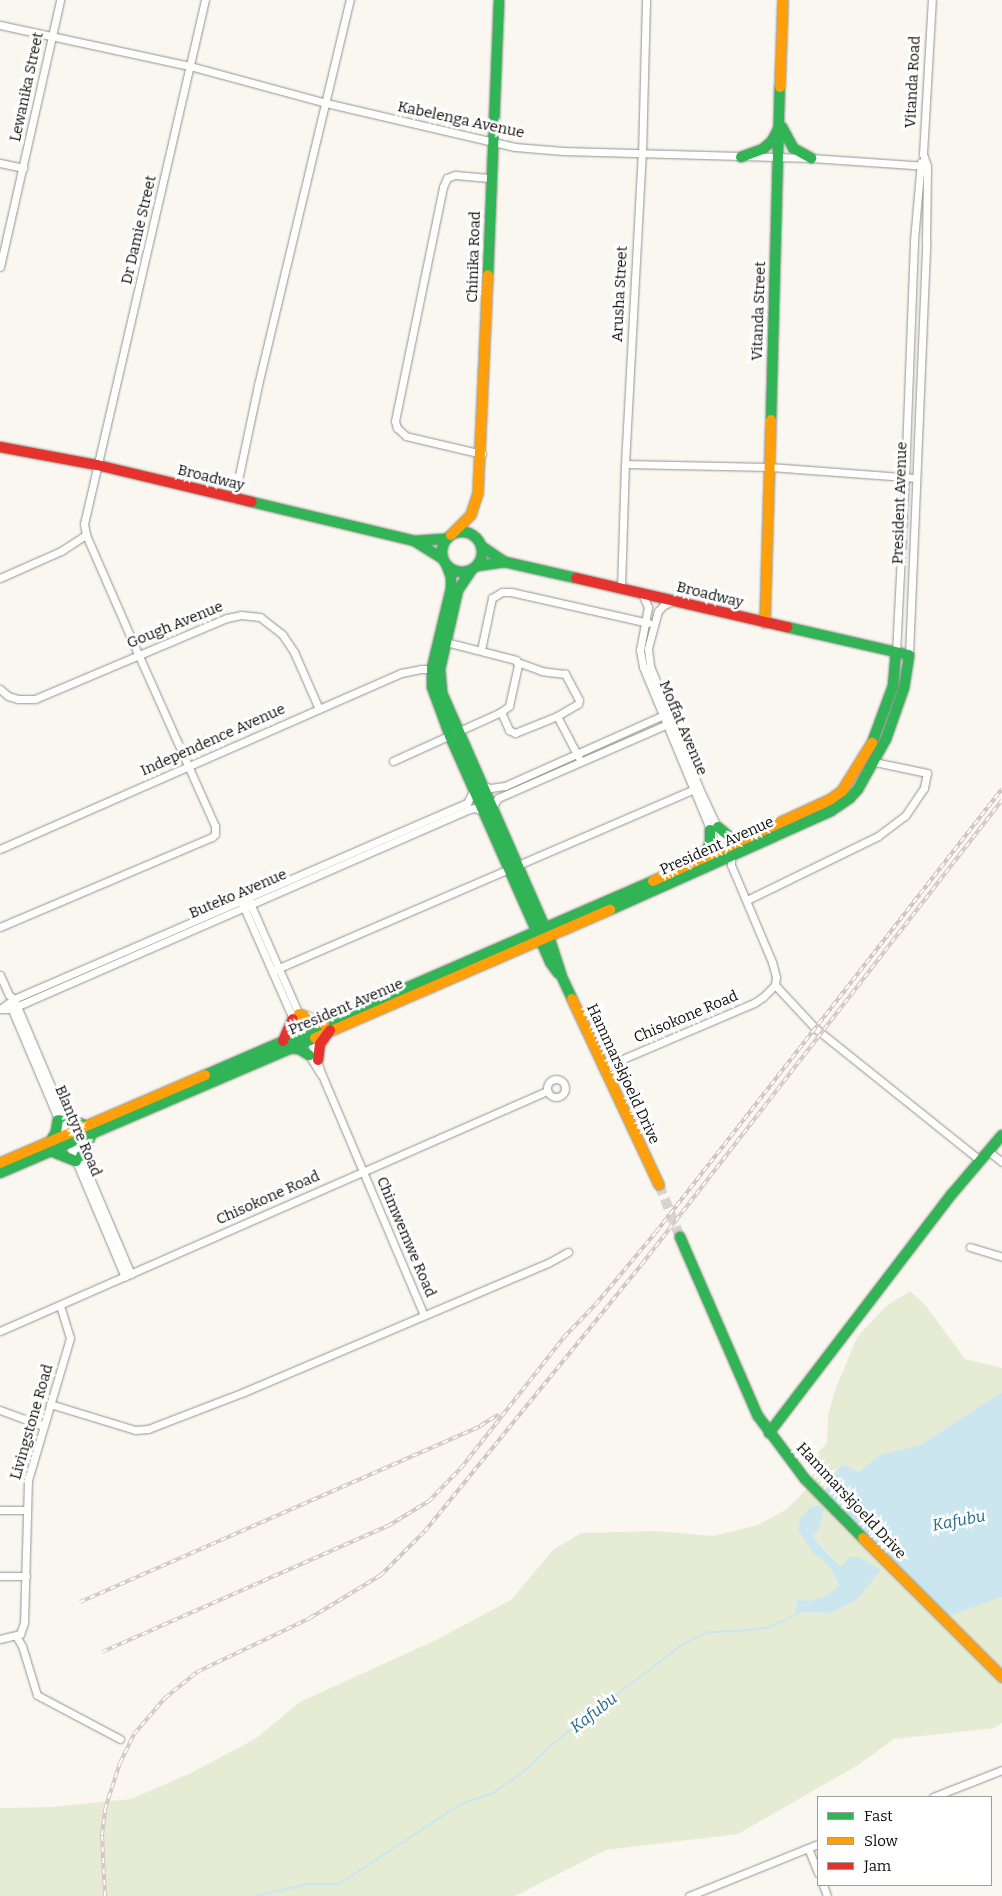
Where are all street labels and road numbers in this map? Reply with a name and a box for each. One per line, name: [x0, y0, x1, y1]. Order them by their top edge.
street label: Lewanika Street: [7, 31, 47, 143]
street label: Vitanda Road: [902, 35, 924, 129]
street label: Kabelenga Avenue: [396, 98, 526, 142]
street label: Dr Damie Street: [118, 174, 160, 286]
street label: Chinika Road: [463, 211, 485, 303]
street label: Arusha Street: [608, 245, 632, 343]
street label: Vitanda Street: [748, 261, 770, 361]
street label: President Avenue: [889, 441, 911, 565]
street label: Broadway: [176, 461, 246, 495]
street label: Broadway: [675, 578, 745, 612]
street label: Gough Avenue: [124, 598, 226, 652]
street label: Moffat Avenue: [655, 678, 711, 778]
street label: Independence Avenue: [138, 700, 288, 780]
street label: President Avenue: [657, 813, 777, 879]
street label: Buteko Avenue: [186, 865, 290, 923]
street label: President Avenue: [286, 975, 406, 1039]
street label: Chisokone Road: [631, 987, 741, 1047]
street label: Hammarskjoeld Drive: [583, 1001, 663, 1147]
street label: Blantyre Road: [51, 1083, 105, 1179]
street label: Chisokone Road: [213, 1167, 323, 1229]
street label: Chimwemwe Road: [373, 1174, 439, 1300]
street label: Livingstone Road: [7, 1362, 57, 1482]
street label: Hammarskjoeld Drive: [792, 1439, 910, 1563]

